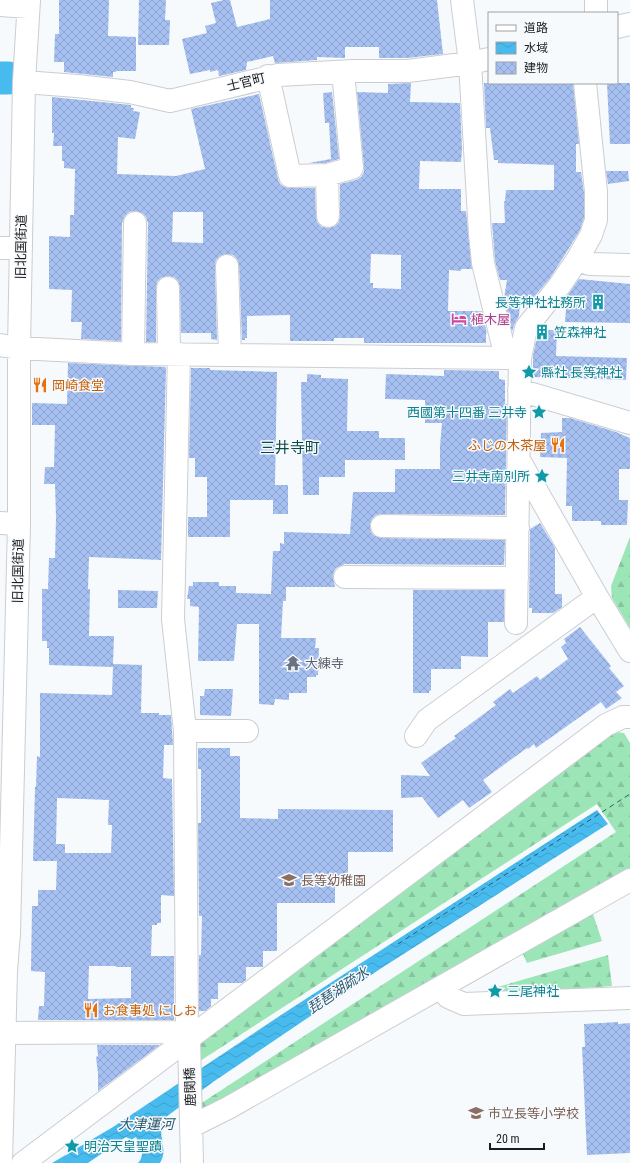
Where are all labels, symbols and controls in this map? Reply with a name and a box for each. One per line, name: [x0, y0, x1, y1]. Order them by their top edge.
legend: [488, 12, 618, 84]
text: 道路: [524, 21, 548, 35]
text: 水域: [524, 41, 548, 55]
text: 建物: [524, 61, 548, 75]
street label: 士官町: [225, 70, 267, 94]
street label: 旧北国街道: [13, 214, 29, 280]
building icon: 長等神社社務所: [589, 293, 607, 311]
place label: 長等神社社務所: [495, 295, 586, 310]
hotel icon: 植木屋: [450, 310, 468, 328]
place label: 植木屋: [471, 312, 510, 327]
building icon: 笠森神社: [533, 323, 551, 341]
place label: 笠森神社: [554, 325, 606, 340]
place icon: 縣社 長等神社: [520, 363, 538, 381]
place label: 縣社 長等神社: [541, 365, 622, 380]
restaurant icon: 岡崎食堂: [31, 376, 49, 394]
place label: 岡崎食堂: [52, 378, 104, 393]
place icon: 西國第十四番 三井寺: [530, 403, 548, 421]
place label: 西國第十四番 三井寺: [407, 405, 527, 420]
restaurant icon: ふじの木茶屋: [549, 436, 567, 454]
place label: ふじの木茶屋: [468, 438, 546, 453]
district label: 三井寺町: [260, 439, 320, 457]
place icon: 三井寺南別所: [533, 467, 551, 485]
place label: 三井寺南別所: [452, 469, 530, 484]
street label: 旧北国街道: [10, 538, 26, 604]
temple icon: 大練寺: [284, 654, 302, 672]
place label: 大練寺: [305, 656, 344, 671]
school or university icon: 長等幼稚園: [280, 871, 298, 889]
place label: 長等幼稚園: [301, 873, 366, 888]
water label: 琵琶湖疏水: [305, 963, 373, 1016]
place icon: 三尾神社: [486, 982, 504, 1000]
place label: 三尾神社: [507, 984, 559, 999]
restaurant icon: お食事処 にしお: [82, 1001, 100, 1019]
place label: お食事処 にしお: [103, 1003, 197, 1018]
street label: 鹿関橋: [182, 1067, 198, 1107]
school or university icon: 市立長等小学校: [467, 1104, 485, 1122]
place label: 市立長等小学校: [488, 1106, 579, 1121]
water label: 大津運河: [118, 1116, 177, 1132]
scale bar: [490, 1125, 544, 1151]
text: 20 m: [496, 1132, 520, 1146]
place icon: 明治天皇聖蹟: [63, 1137, 81, 1155]
place label: 明治天皇聖蹟: [84, 1139, 162, 1154]

